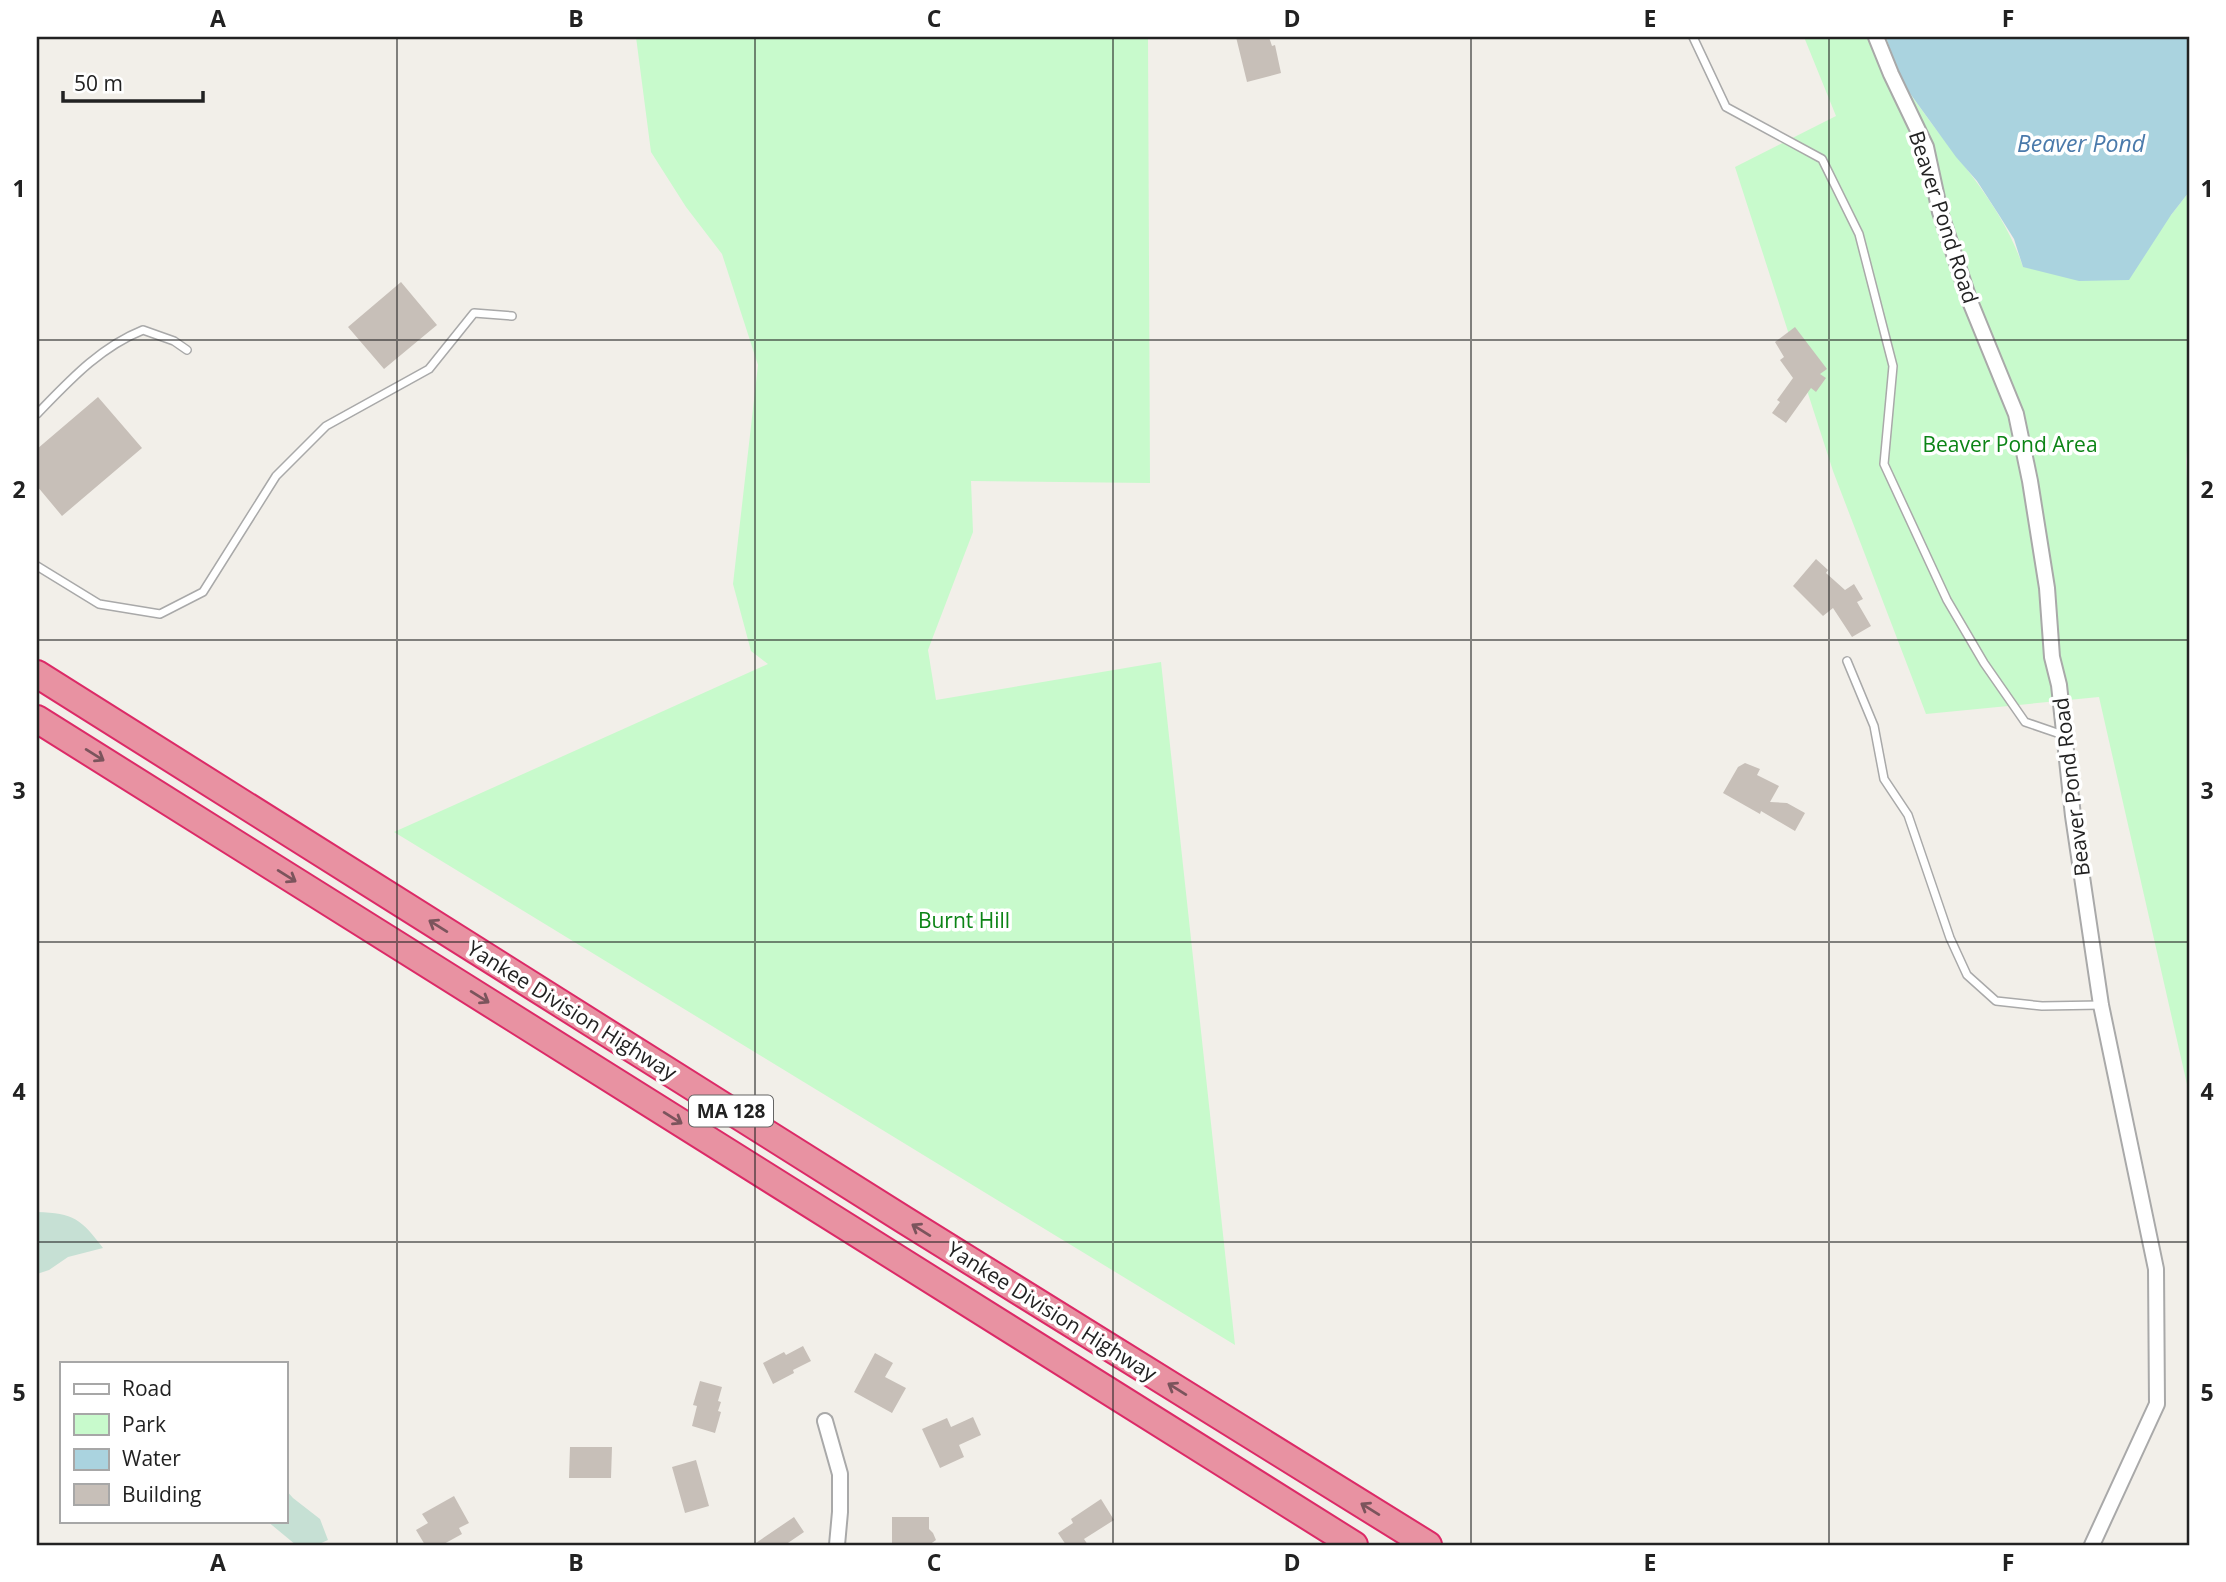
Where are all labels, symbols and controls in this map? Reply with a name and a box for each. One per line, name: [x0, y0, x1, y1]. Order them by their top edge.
text: A: [210, 2, 226, 34]
text: B: [568, 2, 584, 34]
text: C: [927, 2, 941, 34]
text: D: [1283, 2, 1301, 34]
text: E: [1644, 2, 1656, 34]
text: F: [2002, 2, 2014, 34]
scale bar: [63, 60, 203, 104]
text: 50 m: [74, 69, 123, 97]
street label: Beaver Pond Road: [1903, 127, 1985, 307]
water label: Beaver Pond: [2017, 127, 2146, 159]
text: 1: [12, 172, 26, 204]
text: 1: [2200, 172, 2214, 204]
park label: Beaver Pond Area: [1922, 430, 2098, 458]
text: 2: [12, 473, 26, 505]
text: 2: [2200, 473, 2214, 505]
street label: Beaver Pond Road: [2046, 696, 2096, 878]
one-way arrow: [84, 749, 104, 763]
text: 3: [12, 774, 26, 806]
text: 3: [2200, 774, 2214, 806]
one-way arrow: [277, 869, 297, 883]
park label: Burnt Hill: [918, 906, 1010, 934]
one-way arrow: [429, 919, 449, 933]
street label: Yankee Division Highway: [462, 934, 683, 1086]
one-way arrow: [470, 990, 490, 1004]
text: 4: [12, 1075, 26, 1107]
text: 4: [2200, 1075, 2214, 1107]
road number: MA 128: [689, 1096, 773, 1126]
one-way arrow: [663, 1110, 682, 1125]
one-way arrow: [912, 1223, 932, 1237]
street label: Yankee Division Highway: [942, 1235, 1163, 1387]
legend: [60, 1362, 287, 1522]
text: Road: [122, 1374, 172, 1402]
text: 5: [12, 1376, 26, 1408]
text: 5: [2200, 1376, 2214, 1408]
one-way arrow: [1168, 1381, 1187, 1396]
text: Park: [122, 1410, 166, 1438]
text: Water: [122, 1444, 181, 1472]
text: Building: [122, 1480, 201, 1508]
one-way arrow: [1361, 1502, 1381, 1516]
text: A: [210, 1546, 226, 1578]
text: B: [568, 1546, 584, 1578]
text: C: [927, 1546, 941, 1578]
text: D: [1283, 1546, 1301, 1578]
text: E: [1644, 1546, 1656, 1578]
text: F: [2002, 1546, 2014, 1578]

